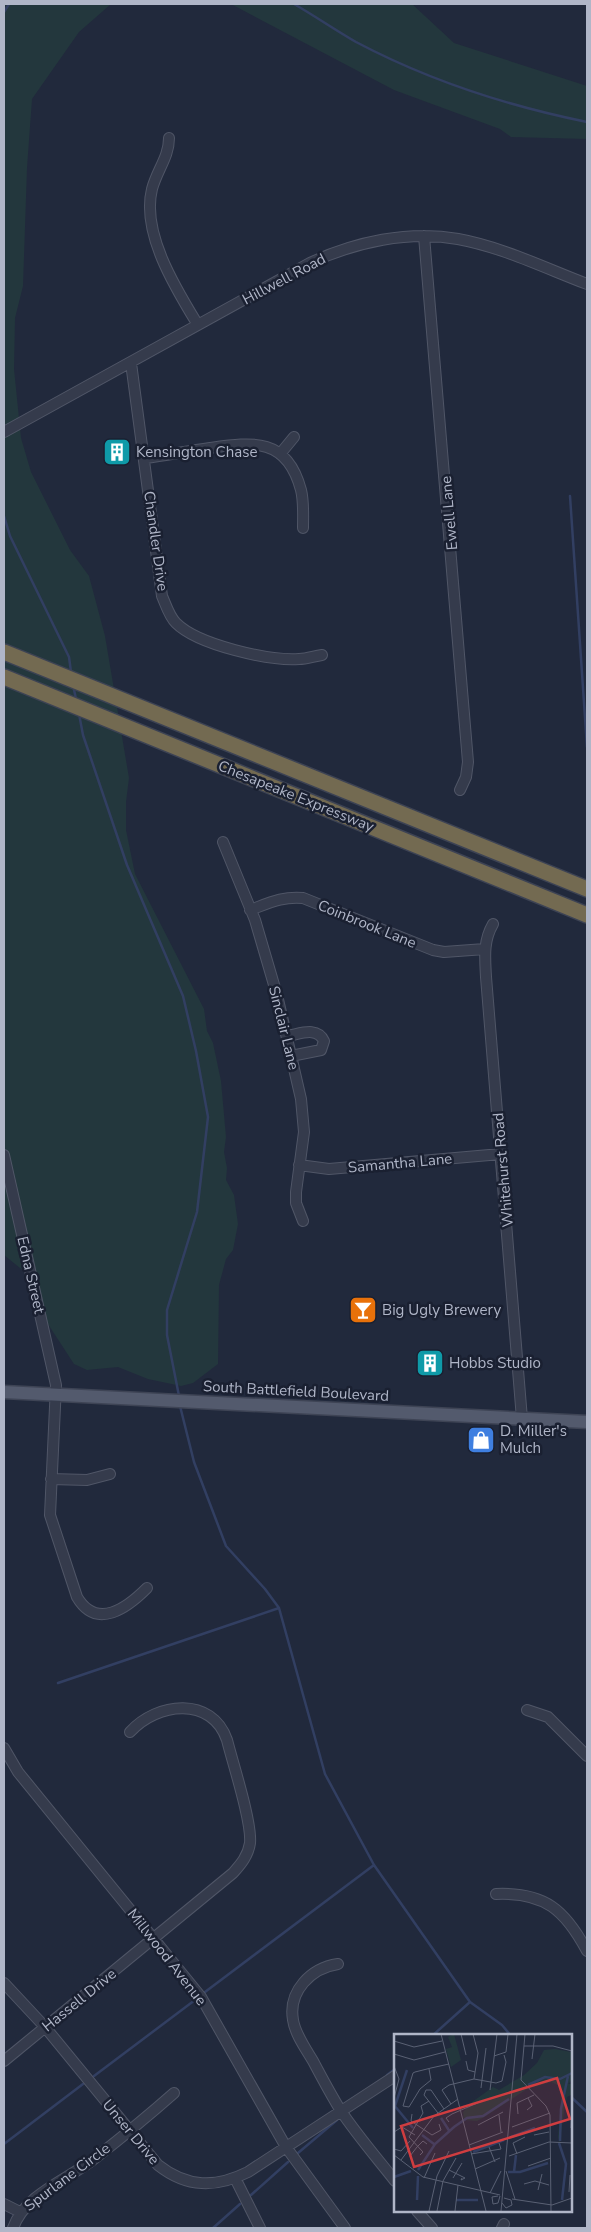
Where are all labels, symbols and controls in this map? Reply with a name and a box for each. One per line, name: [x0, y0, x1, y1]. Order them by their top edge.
street label: Hillwell Road: [239, 249, 329, 309]
building icon: Kensington Chase: [102, 437, 132, 467]
place label: Kensington Chase: [136, 442, 257, 462]
street label: Ewell Lane: [436, 475, 462, 551]
street label: Chandler Drive: [139, 490, 173, 592]
street label: Chesapeake Expressway: [215, 756, 377, 837]
street label: Coinbrook Lane: [315, 895, 419, 953]
street label: Sinclair Lane: [264, 984, 304, 1072]
street label: Whitehurst Road: [488, 1112, 518, 1228]
street label: Samantha Lane: [347, 1148, 453, 1178]
street label: Edna Street: [12, 1234, 50, 1316]
bar icon: Big Ugly Brewery: [348, 1295, 378, 1325]
place label: Big Ugly Brewery: [382, 1300, 501, 1320]
building icon: Hobbs Studio: [415, 1348, 445, 1378]
place label: Hobbs Studio: [449, 1353, 541, 1373]
street label: South Battlefield Boulevard: [202, 1376, 390, 1406]
place label: D. Miller's Mulch: [500, 1421, 567, 1458]
shop icon: D. Miller's Mulch: [466, 1425, 496, 1455]
street label: Millwood Avenue: [123, 1904, 211, 2010]
street label: Hassell Drive: [38, 1964, 120, 2036]
inset map: [394, 2034, 571, 2212]
street label: Unser Drive: [98, 2095, 164, 2169]
street label: Spurlane Circle: [20, 2138, 114, 2216]

